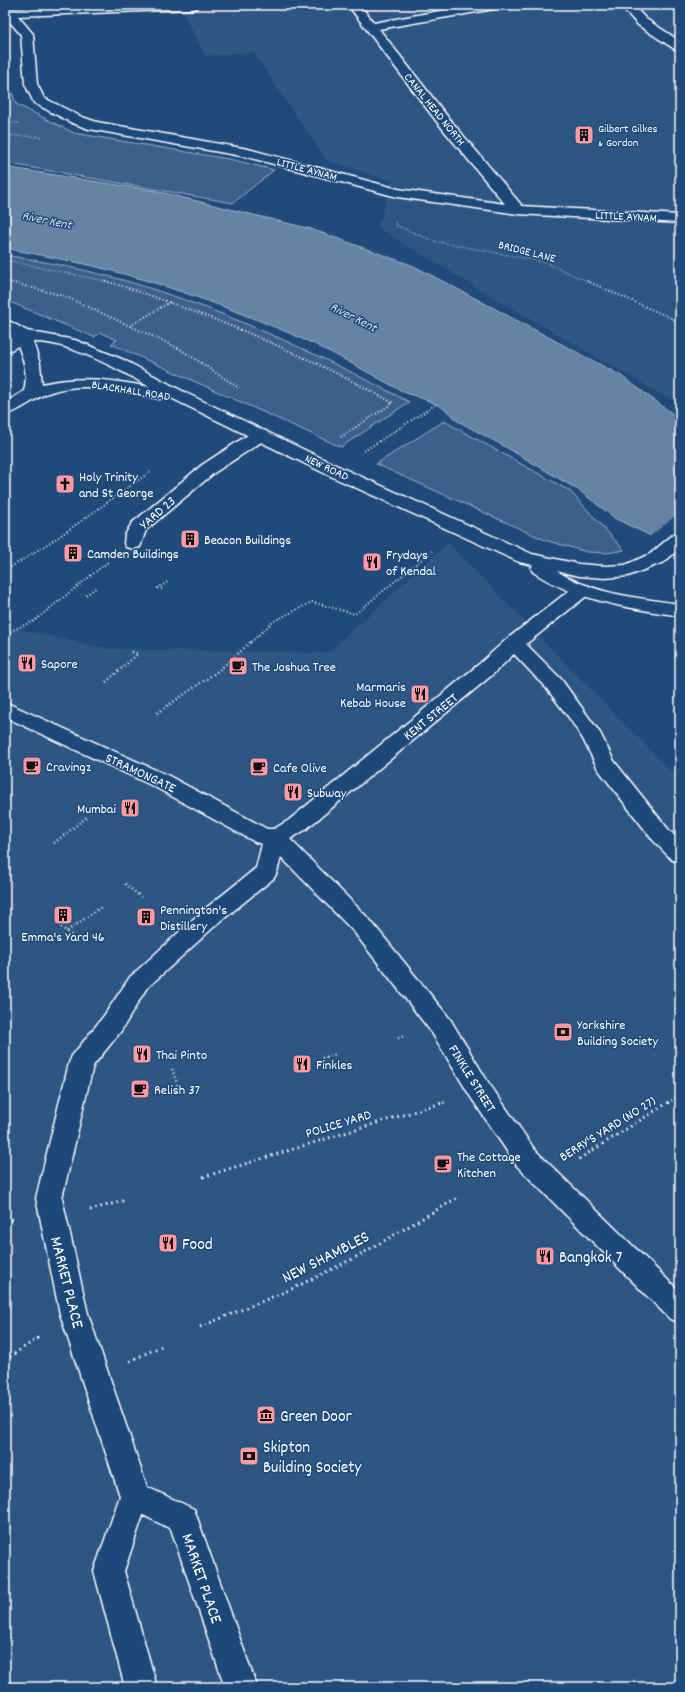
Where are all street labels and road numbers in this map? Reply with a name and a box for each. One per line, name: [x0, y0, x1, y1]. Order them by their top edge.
street label: CANAL HEAD NORTH: [399, 70, 469, 150]
street label: LITTLE AYNAM: [275, 154, 339, 187]
street label: LITTLE AYNAM: [595, 207, 657, 228]
street label: BRIDGE LANE: [496, 237, 558, 268]
street label: BLACKHALL ROAD: [90, 377, 171, 406]
street label: NEW ROAD: [302, 451, 351, 486]
street label: YARD 23: [136, 492, 181, 535]
street label: KENT STREET: [400, 689, 463, 746]
street label: STRAMONGATE: [101, 749, 179, 799]
street label: FINKLE STREET: [443, 1041, 500, 1117]
street label: BERRY'S YARD (NO 27): [556, 1092, 661, 1167]
street label: POLICE YARD: [303, 1105, 374, 1144]
street label: NEW SHAMBLES: [278, 1226, 374, 1291]
street label: MARKET PLACE: [42, 1234, 88, 1331]
street label: MARKET PLACE: [174, 1531, 227, 1628]

